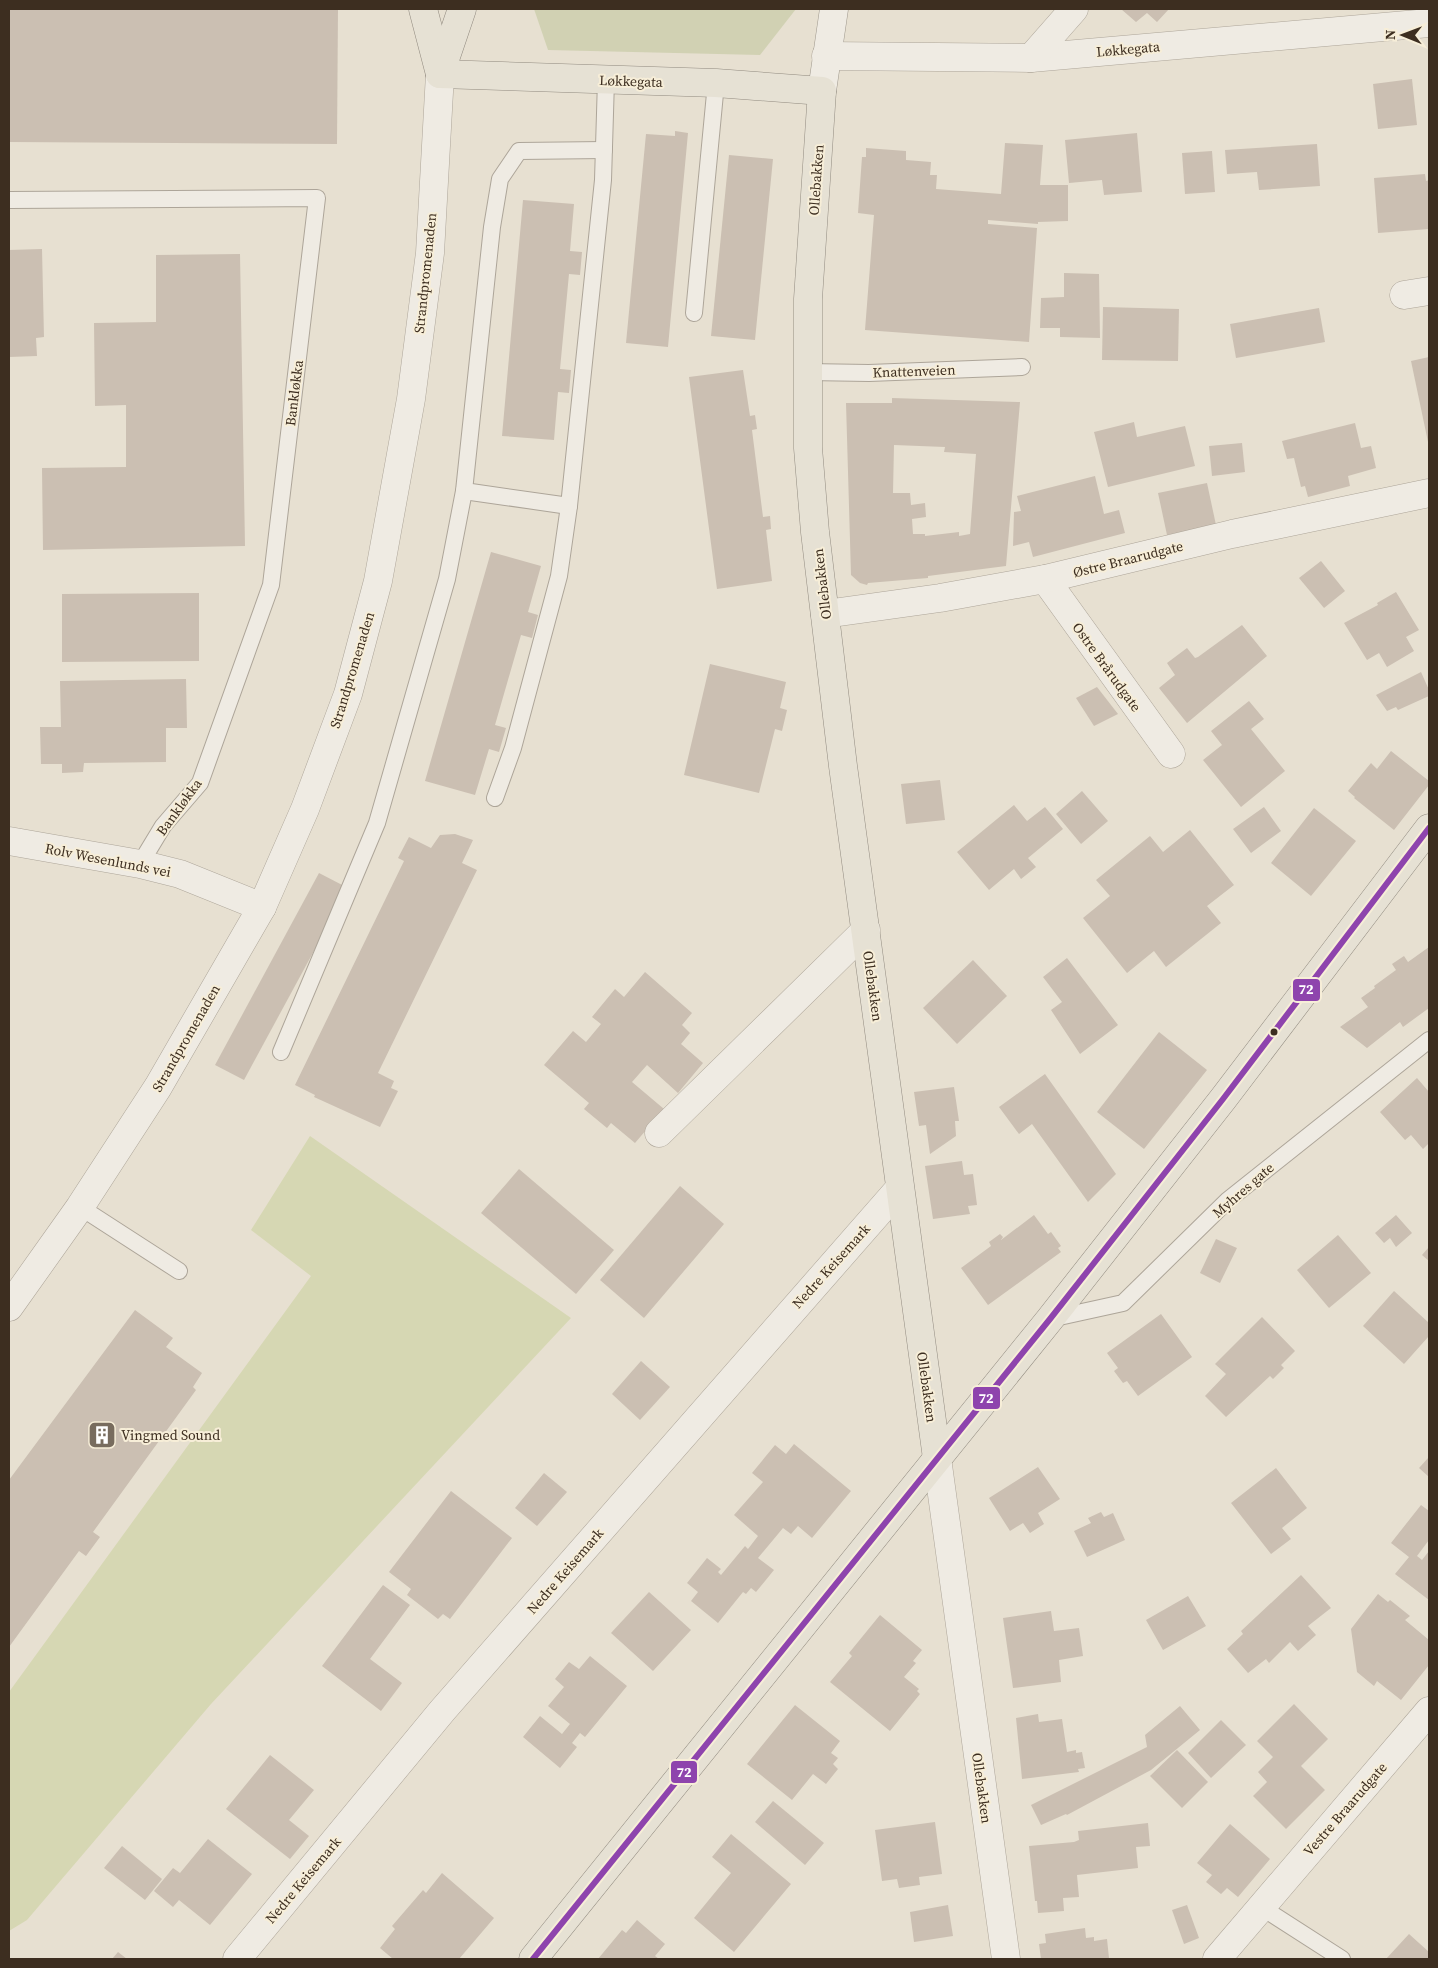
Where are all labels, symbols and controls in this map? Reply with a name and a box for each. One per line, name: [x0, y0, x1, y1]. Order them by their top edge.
north arrow: [1378, 10, 1428, 60]
text: N: [1380, 29, 1400, 40]
street label: Løkkegata: [1095, 36, 1162, 62]
street label: Løkkegata: [599, 70, 664, 92]
street label: Ollebakken: [804, 143, 828, 216]
street label: Strandpromenaden: [409, 211, 441, 334]
street label: Bankløkka: [280, 358, 308, 427]
street label: Knattenveien: [872, 360, 956, 382]
street label: Østre Braarudgate: [1071, 536, 1185, 582]
street label: Ollebakken: [808, 547, 836, 621]
street label: Strandpromenaden: [325, 609, 379, 731]
street label: Ostre Brårudgate: [1068, 618, 1146, 716]
street label: Bankløkka: [151, 774, 207, 840]
street label: Rolv Wesenlunds vei: [43, 838, 173, 882]
street label: Ollebakken: [858, 949, 888, 1023]
line badge: 72: [1292, 978, 1321, 1002]
text: 72: [1298, 979, 1314, 999]
street label: Strandpromenaden: [147, 980, 225, 1095]
unlabelled marker: [1269, 1027, 1279, 1037]
street label: Myhres gate: [1208, 1158, 1278, 1222]
street label: Nedre Keisemark: [787, 1219, 875, 1313]
street label: Ollebakken: [912, 1350, 942, 1424]
line badge: 72: [972, 1386, 1001, 1410]
text: 72: [978, 1388, 994, 1408]
building icon: Vingmed Sound: [87, 1420, 117, 1450]
place label: Vingmed Sound: [121, 1425, 220, 1445]
street label: Nedre Keisemark: [522, 1523, 608, 1618]
street label: Ollebakken: [967, 1751, 997, 1825]
street label: Vestre Braarudgate: [1299, 1758, 1391, 1860]
line badge: 72: [670, 1760, 698, 1784]
text: 72: [676, 1762, 692, 1782]
street label: Nedre Keisemark: [261, 1832, 346, 1928]

